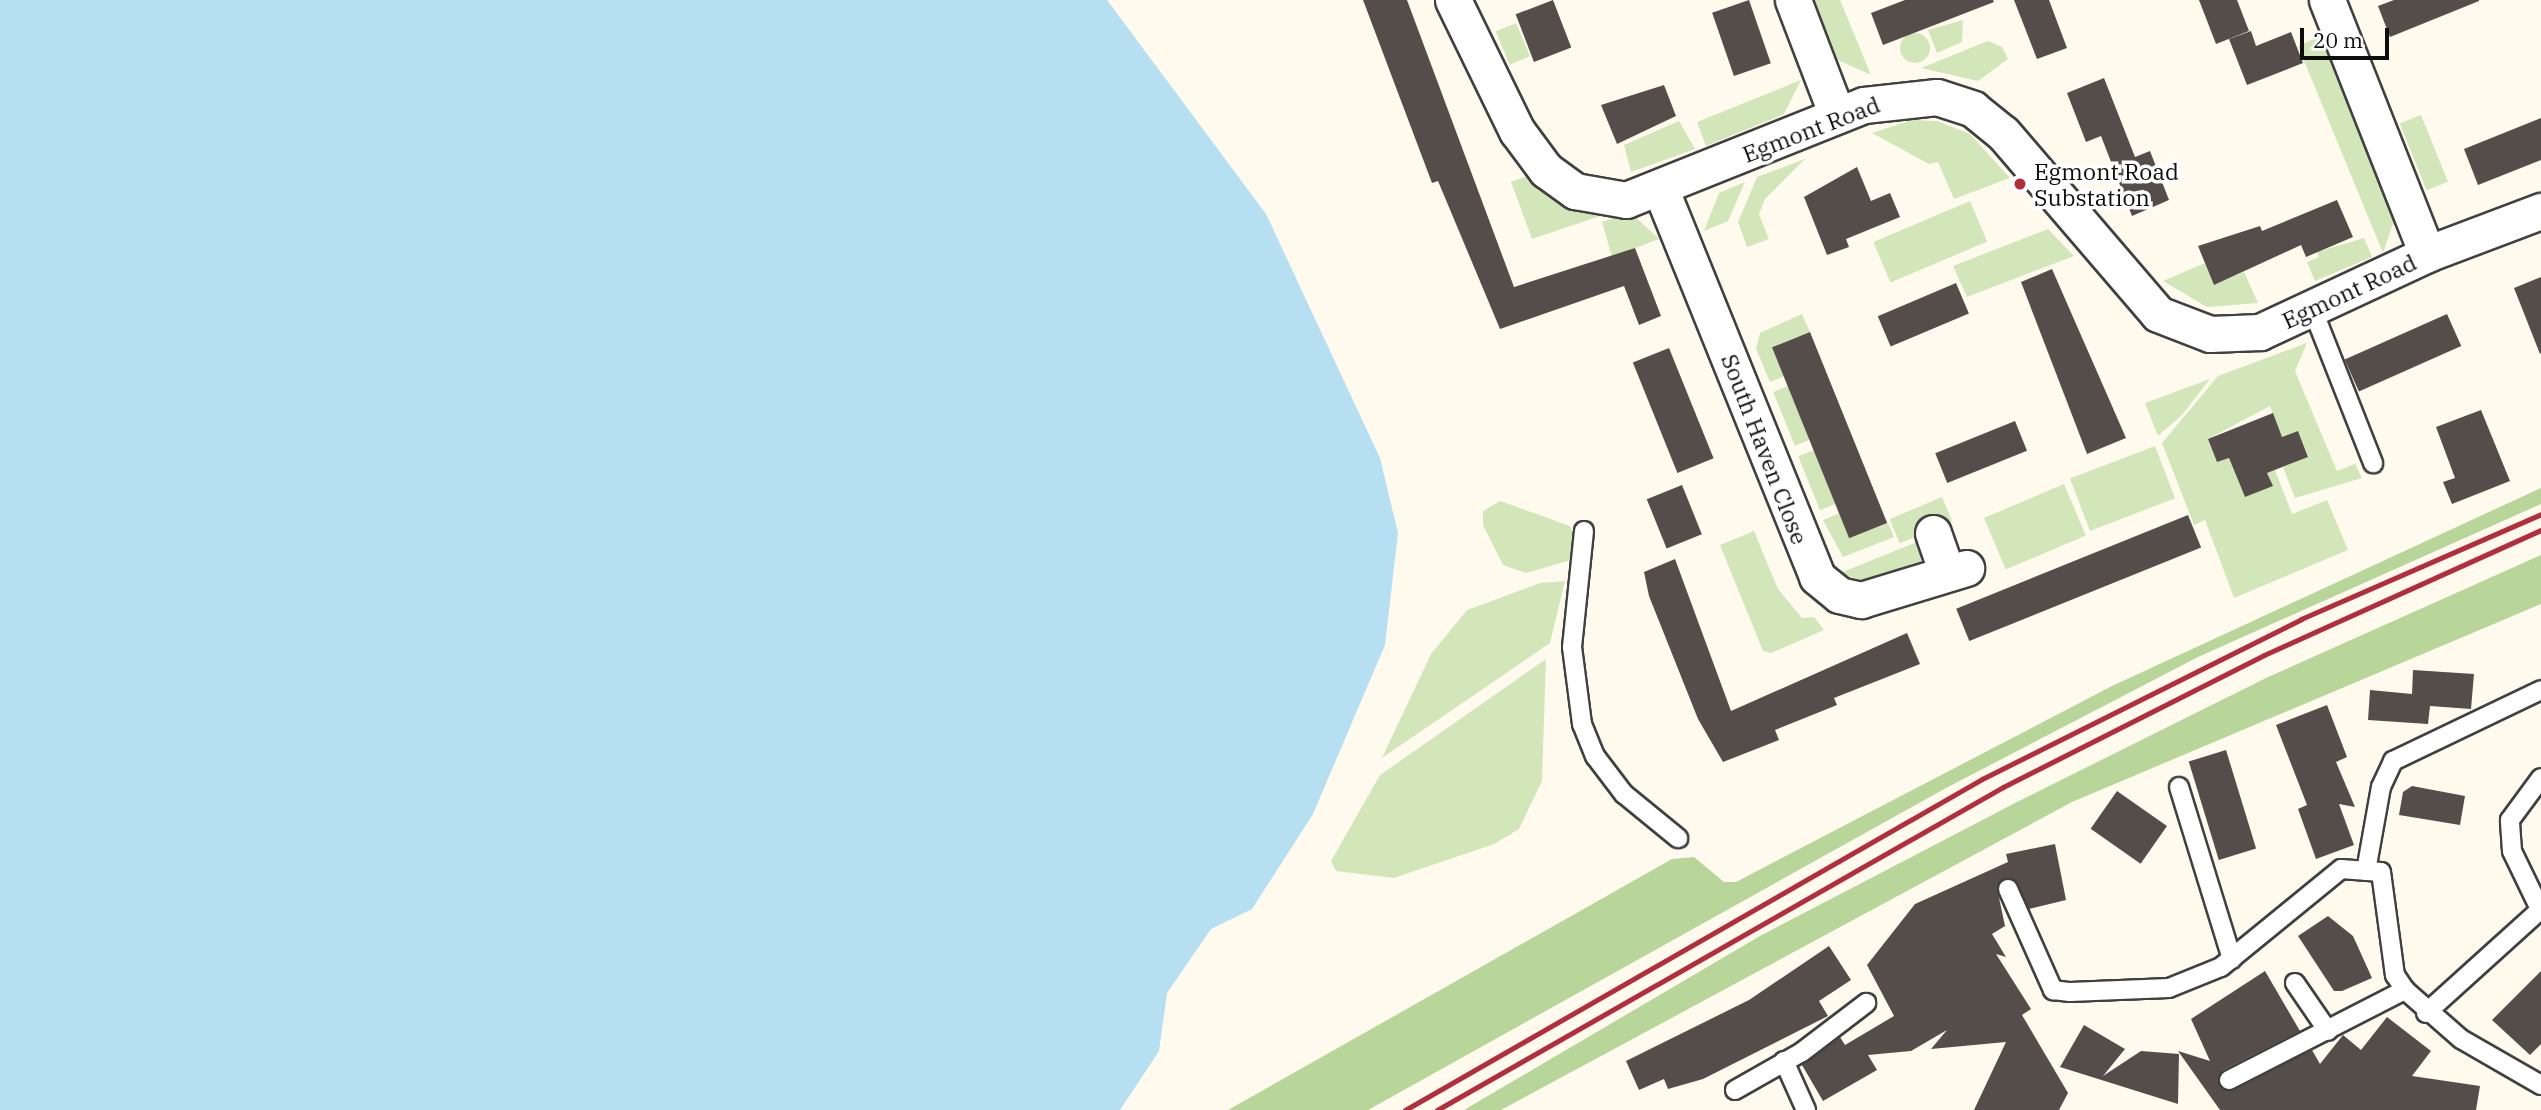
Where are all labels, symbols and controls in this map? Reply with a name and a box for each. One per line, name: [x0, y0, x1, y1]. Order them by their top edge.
scale bar: [2303, 14, 2392, 58]
text: 20 m: [2313, 26, 2363, 54]
street label: Egmont Road: [1738, 90, 1884, 168]
place label: Egmont Road Substation: [2034, 157, 2179, 211]
marker: Egmont Road Substation: [2012, 176, 2028, 192]
street label: Egmont Road: [2277, 248, 2421, 334]
street label: South Haven Close: [1716, 350, 1814, 548]

